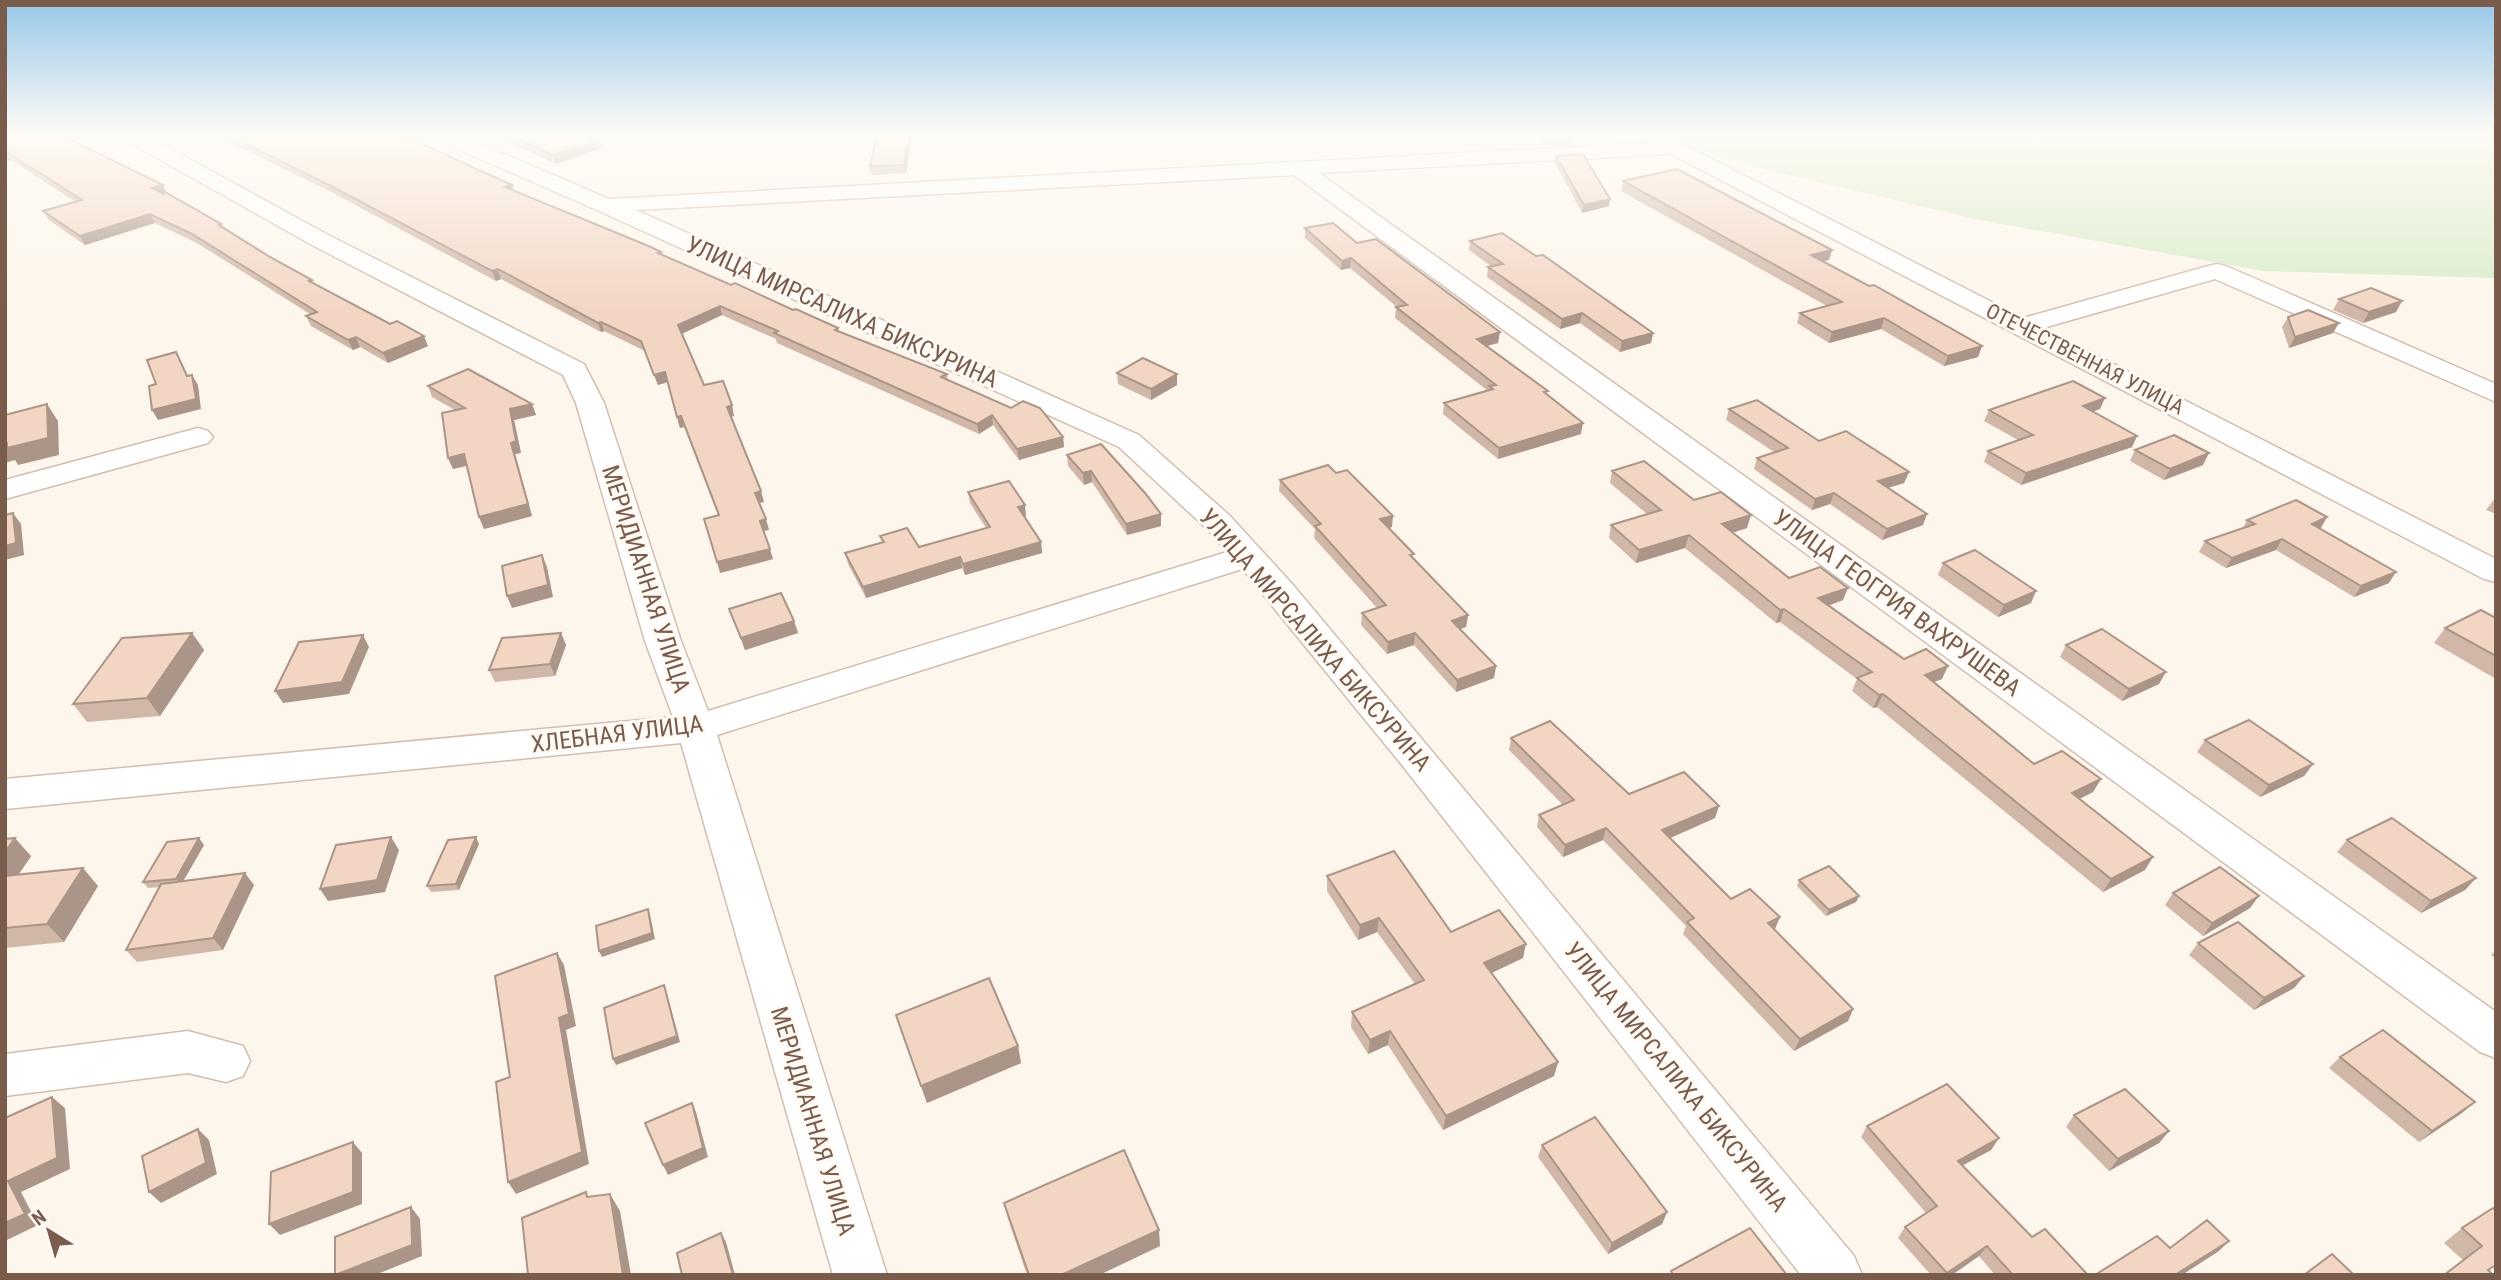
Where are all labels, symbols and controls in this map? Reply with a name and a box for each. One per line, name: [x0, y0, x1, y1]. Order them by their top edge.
street label: УЛИЦА МИРСАЛИХА БИКСУРИНА: [682, 230, 1002, 394]
street label: ОТЕЧЕСТВЕННАЯ УЛИЦА: [1982, 299, 2188, 419]
street label: МЕРИДИАННАЯ УЛИЦА: [596, 462, 696, 696]
street label: УЛИЦА МИРСАЛИХА БИКСУРИНА: [1193, 503, 1437, 777]
street label: УЛИЦА ГЕОГРИЯ ВАХРУШЕВА: [1768, 504, 2026, 702]
street label: ХЛЕБНАЯ УЛИЦА: [530, 710, 705, 758]
street label: УЛИЦА МИРСАЛИХА БИКСУРИНА: [1559, 937, 1793, 1217]
street label: МЕРИДИАННАЯ УЛИЦА: [765, 1003, 861, 1239]
north arrow: [14, 1196, 84, 1266]
text: N: [28, 1205, 51, 1231]

